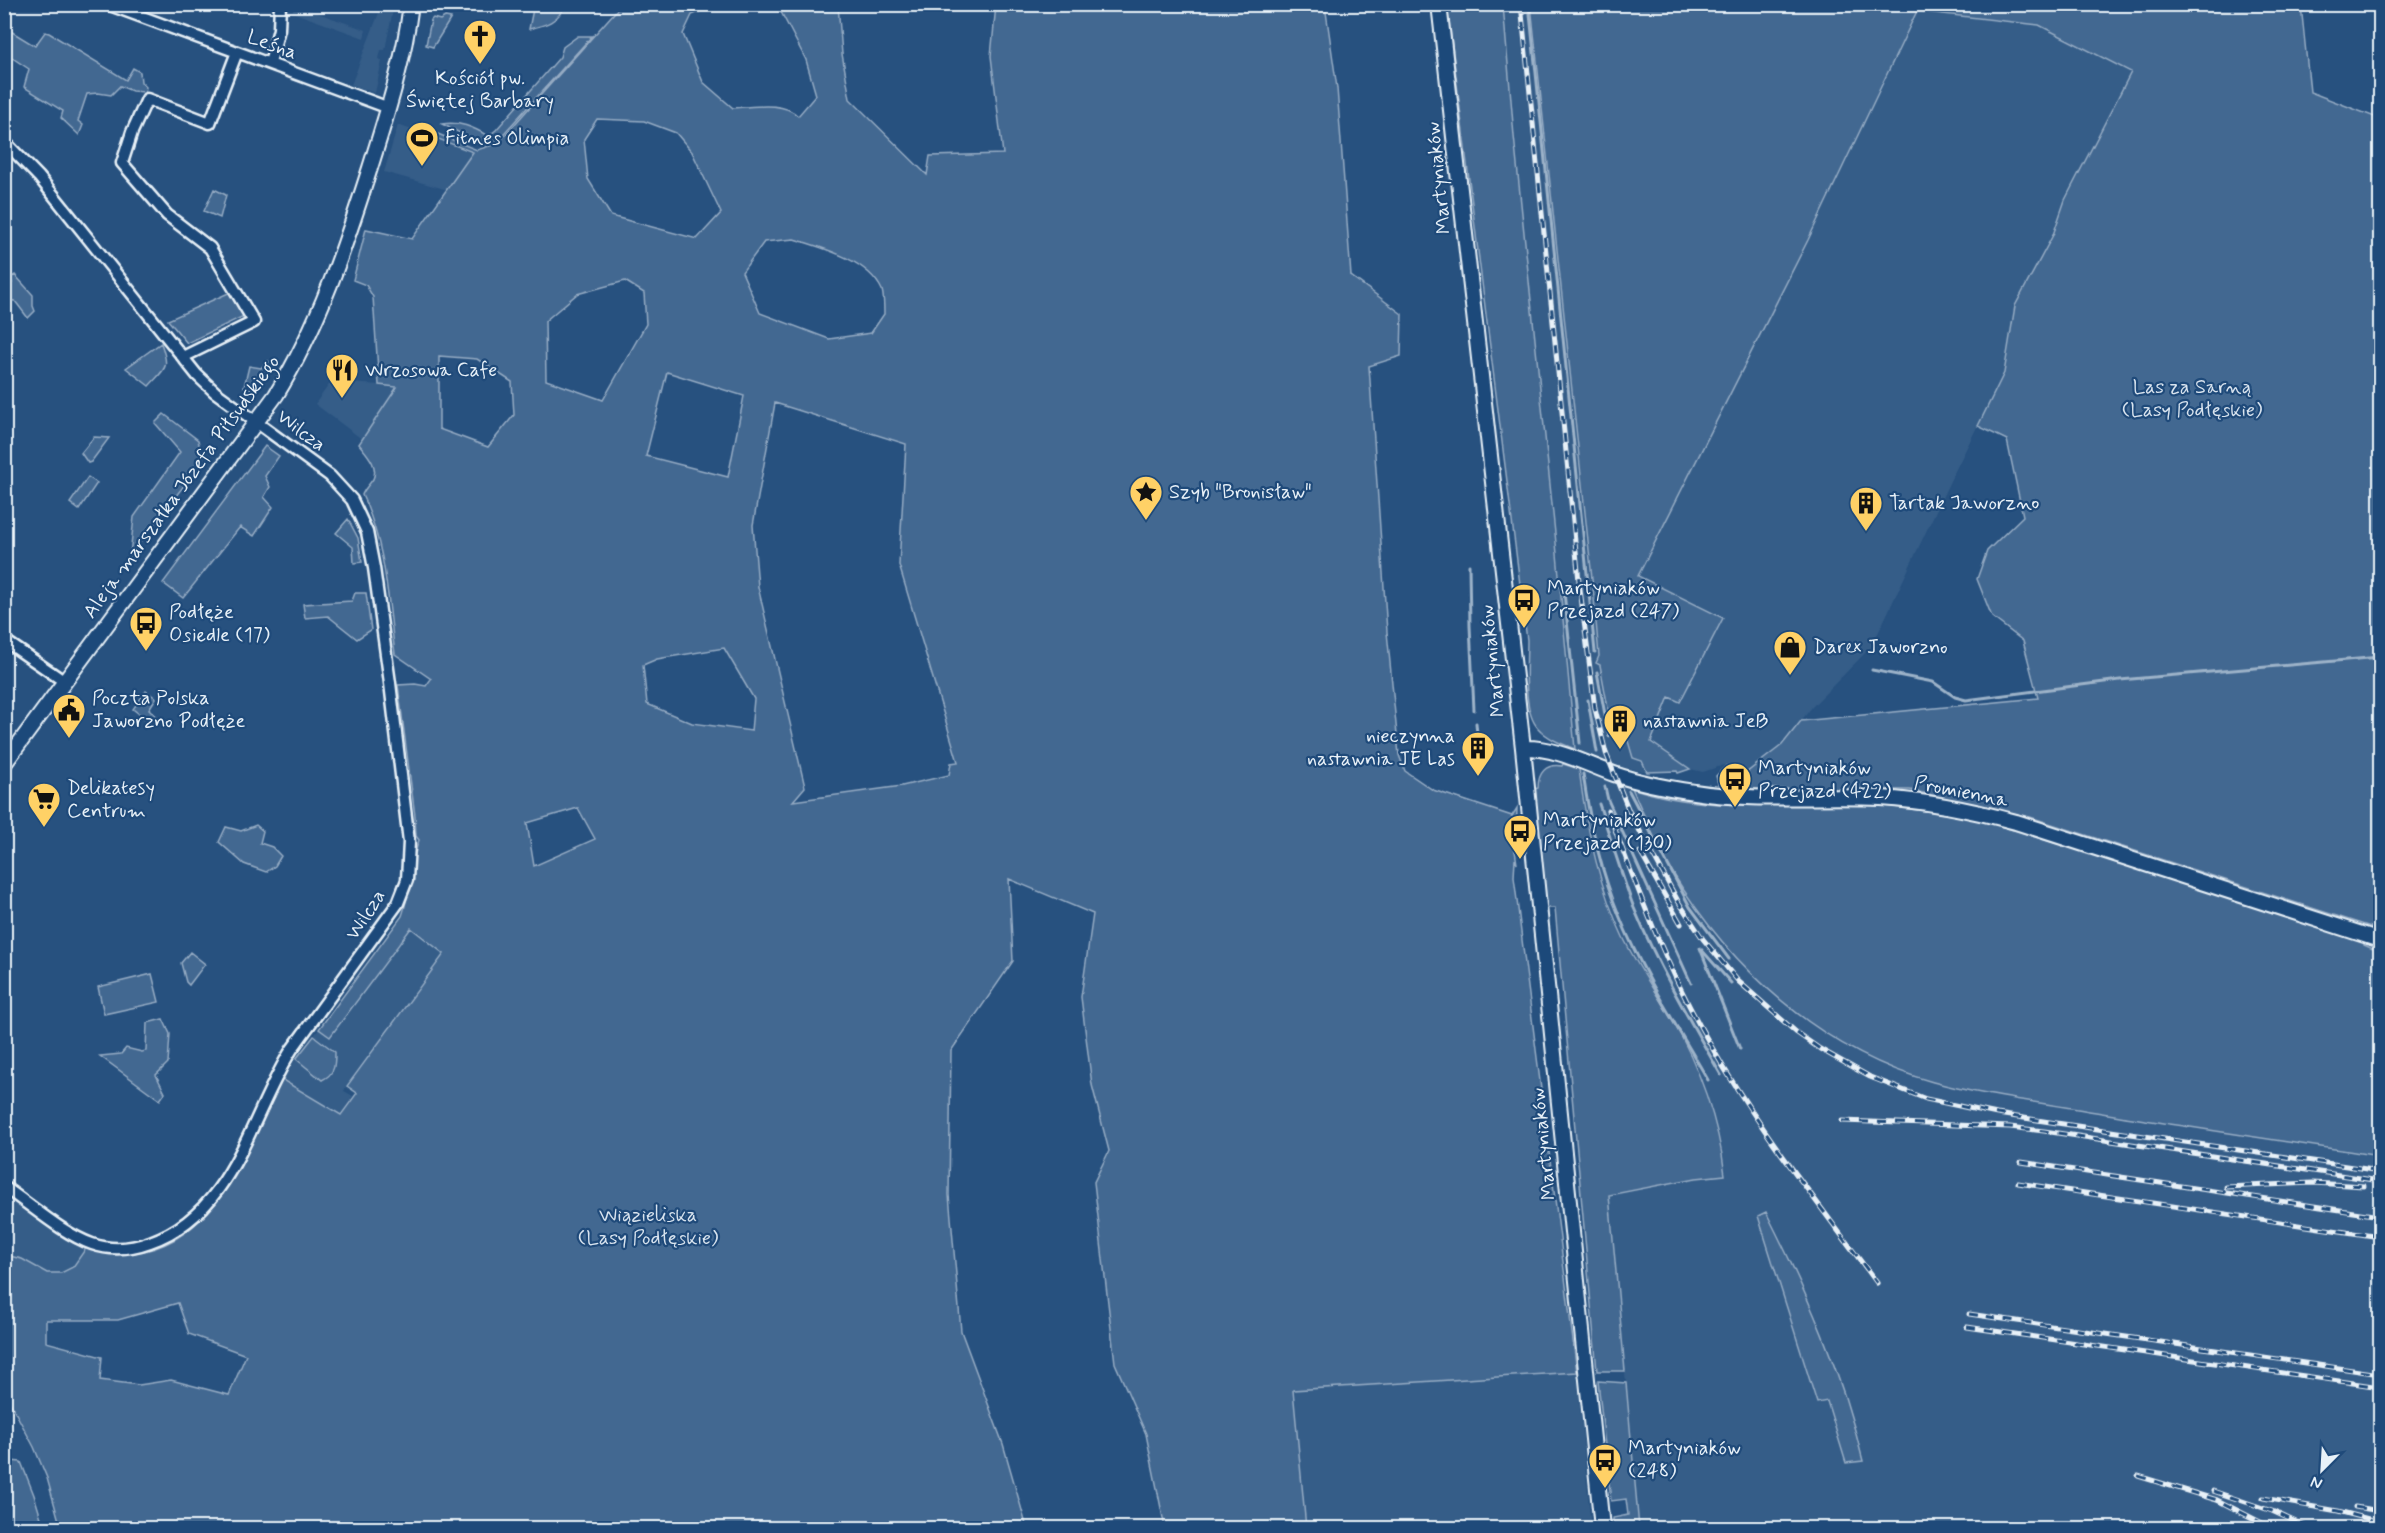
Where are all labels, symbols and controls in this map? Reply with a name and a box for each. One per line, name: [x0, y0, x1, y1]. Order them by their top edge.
church icon: Kościół pw. Świętej Barbary: [462, 18, 498, 65]
street label: Leśna: [243, 24, 301, 66]
place label: Kościół pw. Świętej Barbary: [406, 65, 554, 115]
sports icon: Fitnes Olimpia: [404, 120, 440, 167]
street label: Martyniaków: [1420, 120, 1458, 236]
place label: Fitnes Olimpia: [445, 125, 569, 152]
street label: Aleja marszałka Józefa Piłsudskiego: [77, 350, 288, 625]
restaurant icon: Wrzosowa Cafe: [324, 352, 360, 399]
place label: Wrzosowa Cafe: [365, 357, 497, 384]
park label: Las za Sarną (Lasy Podłęskie): [2122, 374, 2262, 424]
street label: Wilcza: [271, 404, 331, 458]
place icon: Szyb "Bronisław": [1128, 474, 1164, 521]
place label: Szyb "Bronisław": [1169, 479, 1312, 506]
building icon: Tartak Jaworzno: [1848, 485, 1884, 532]
place label: Tartak Jaworzno: [1889, 490, 2039, 517]
place label: Martyniaków Przejazd (247): [1547, 575, 1679, 625]
bus stop icon: Martyniaków Przejazd (247): [1506, 582, 1542, 629]
place label: Podłęże Osiedle (17): [169, 599, 270, 649]
street label: Martyniaków: [1474, 603, 1512, 719]
bus stop icon: Podłęże Osiedle (17): [128, 605, 164, 652]
shop icon: Darex Jaworzno: [1772, 629, 1808, 676]
place label: Darex Jaworzno: [1813, 634, 1948, 661]
place label: Poczta Polska Jaworzno Podłęże: [92, 685, 246, 735]
public building icon: Poczta Polska Jaworzno Podłęże: [51, 692, 87, 739]
building icon: nastawnia JeB: [1602, 703, 1638, 750]
place label: nastawnia JeB: [1643, 708, 1768, 735]
place label: nieczynna nastawnia JE Las: [1307, 723, 1455, 773]
building icon: nieczynna nastawnia JE Las: [1460, 730, 1496, 777]
place label: Martyniaków Przejazd (422): [1758, 755, 1891, 805]
bus stop icon: Martyniaków Przejazd (422): [1717, 761, 1753, 808]
street label: Promienna: [1912, 770, 2011, 815]
place label: Delikatesy Centrum: [67, 775, 155, 825]
supermarket icon: Delikatesy Centrum: [26, 781, 62, 828]
place label: Martyniaków Przejazd (130): [1543, 807, 1672, 857]
bus stop icon: Martyniaków Przejazd (130): [1502, 813, 1538, 860]
street label: Wilcza: [340, 885, 392, 945]
street label: Martyniaków: [1525, 1086, 1563, 1202]
park label: Wiązieliska (Lasy Podłęskie): [578, 1202, 718, 1252]
place label: Martyniaków (248): [1628, 1435, 1741, 1485]
north arrow: [2292, 1440, 2352, 1500]
bus stop icon: Martyniaków (248): [1587, 1442, 1623, 1489]
text: N: [2307, 1471, 2326, 1494]

